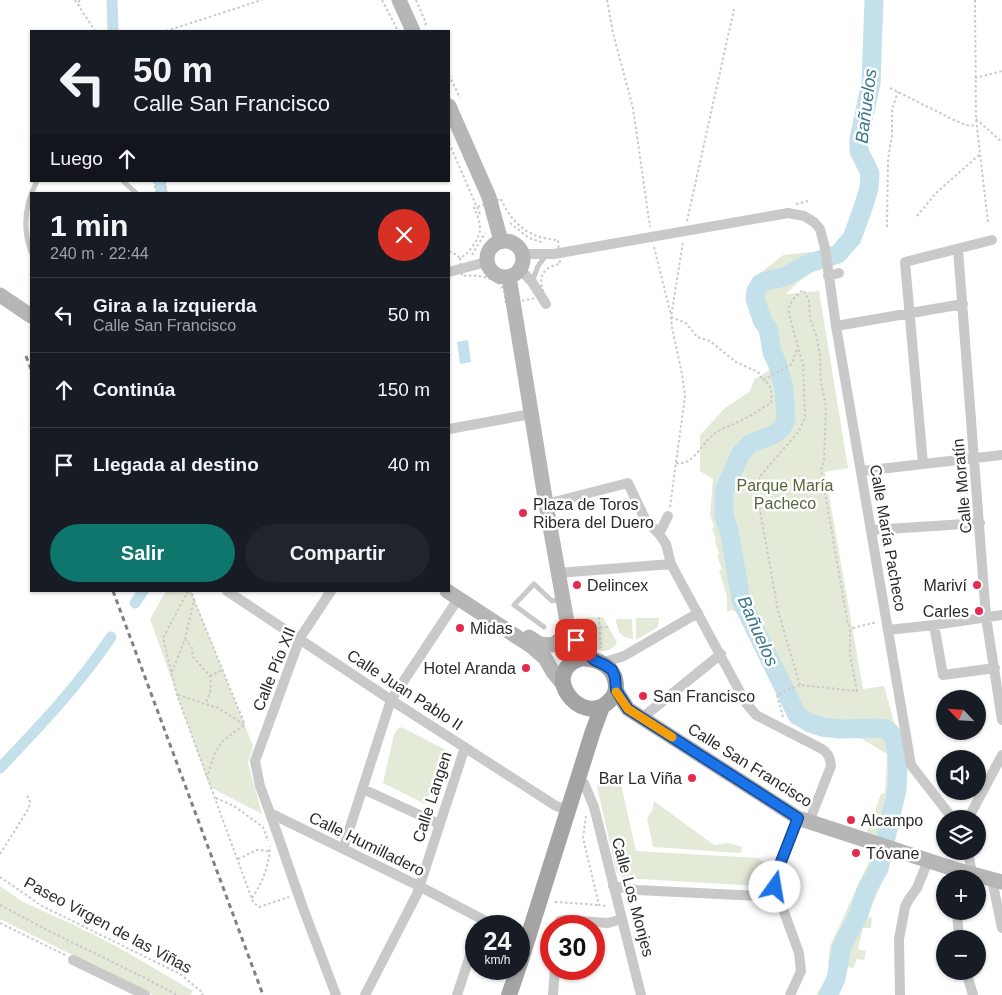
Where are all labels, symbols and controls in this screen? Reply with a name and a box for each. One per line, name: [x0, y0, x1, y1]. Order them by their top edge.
icon: left: [50, 50, 115, 115]
text: 50 m: [133, 50, 213, 89]
water label: Bañuelos: [852, 68, 880, 144]
text: Calle San Francisco: [133, 91, 330, 116]
icon: ahead: [113, 145, 141, 173]
text: Luego: [50, 148, 103, 169]
text: 1 min: [50, 209, 128, 242]
button: close: [378, 209, 430, 261]
text: 240 m · 22:44: [50, 245, 149, 262]
text: Gira a la izquierda: [93, 295, 257, 316]
icon: left: [50, 301, 78, 329]
text: 50 m: [388, 304, 430, 325]
text: Calle San Francisco: [93, 317, 236, 334]
icon: ahead: [50, 376, 78, 404]
text: Continúa: [93, 379, 175, 400]
text: 150 m: [377, 379, 430, 400]
street label: Calle Moratín: [949, 438, 975, 534]
icon: arrive: [50, 451, 78, 479]
text: Llegada al destino: [93, 454, 259, 475]
text: 40 m: [388, 454, 430, 475]
street label: Calle María Pacheco: [867, 463, 909, 613]
park label: Parque María Pacheco: [737, 477, 834, 512]
place label: Plaza de Toros Ribera del Duero: [533, 496, 654, 531]
marker: Plaza de Toros Ribera del Duero: [517, 507, 529, 519]
button: Salir: [50, 524, 235, 582]
button: Compartir: [245, 524, 430, 582]
place label: Delincex: [587, 577, 648, 594]
place label: Mariví: [923, 577, 968, 594]
marker: Delincex: [571, 579, 583, 591]
marker: Mariví: [971, 579, 983, 591]
water label: Bañuelos: [734, 593, 782, 669]
place label: Carles: [923, 603, 969, 620]
marker: Carles: [973, 605, 985, 617]
pin: [555, 619, 597, 661]
place label: Midas: [470, 620, 513, 637]
marker: Midas: [454, 622, 466, 634]
street label: Calle Pío XII: [249, 625, 299, 713]
icon: arrive: [562, 626, 590, 654]
street label: Calle Juan Pablo II: [344, 646, 466, 734]
place label: Hotel Aranda: [423, 660, 516, 677]
marker: Hotel Aranda: [520, 662, 532, 674]
place label: San Francisco: [653, 688, 755, 705]
marker: San Francisco: [637, 690, 649, 702]
north arrow: [936, 690, 986, 740]
map controls: [936, 690, 986, 980]
street label: Calle San Francisco: [685, 720, 815, 810]
street label: Calle Langen: [409, 750, 455, 844]
button: sound: [936, 750, 986, 800]
place label: Bar La Viña: [599, 770, 682, 787]
marker: Bar La Viña: [686, 772, 698, 784]
street label: Calle Humilladero: [307, 809, 428, 879]
button: layers: [936, 810, 986, 860]
place label: Alcampo: [861, 812, 923, 829]
marker: Alcampo: [845, 814, 857, 826]
street label: Calle Los Monjes: [609, 836, 657, 958]
place label: Tóvane: [866, 845, 919, 862]
marker: Tóvane: [850, 847, 862, 859]
position arrow: [748, 860, 800, 912]
button: +: [936, 870, 986, 920]
street label: Paseo Virgen de las Viñas: [21, 874, 195, 976]
speed limit sign: 30: [540, 915, 605, 980]
text: 24: [484, 927, 511, 955]
button: −: [936, 930, 986, 980]
text: km/h: [484, 953, 511, 967]

